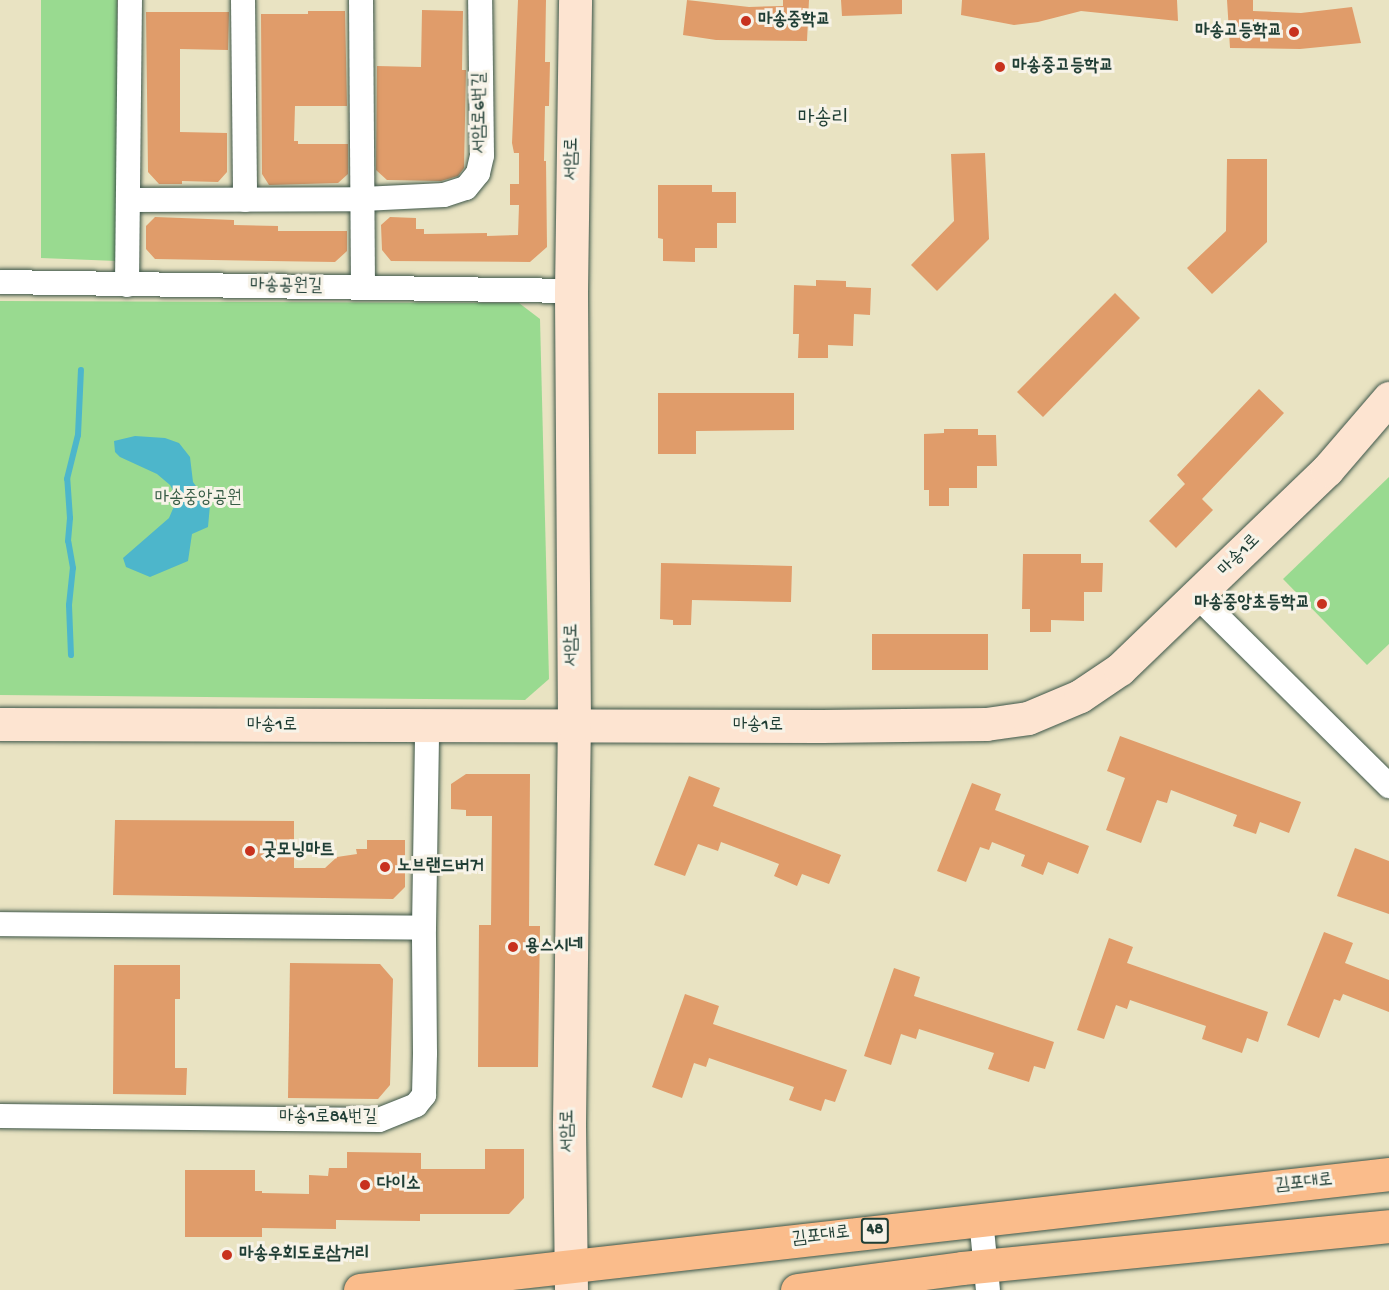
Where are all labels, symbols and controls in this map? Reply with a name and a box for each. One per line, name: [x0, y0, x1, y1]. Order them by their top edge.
place label: 마송중학교: [758, 10, 830, 32]
marker: 마송중학교: [739, 14, 753, 28]
place label: 마송고등학교: [1195, 21, 1282, 43]
marker: 마송고등학교: [1287, 25, 1301, 39]
place label: 마송중고등학교: [1012, 56, 1113, 78]
marker: 마송중고등학교: [993, 60, 1007, 74]
street label: 서암로6번길: [470, 72, 492, 154]
district label: 마송리: [798, 107, 848, 133]
street label: 서암로: [562, 137, 584, 181]
street label: 마송공원길: [250, 276, 322, 298]
park label: 마송중앙공원: [155, 488, 241, 510]
street label: 마송1로: [1214, 530, 1266, 582]
place label: 마송중앙초등학교: [1194, 593, 1310, 615]
marker: 마송중앙초등학교: [1315, 597, 1329, 611]
street label: 서암로: [562, 623, 584, 667]
street label: 마송1로: [247, 715, 297, 737]
street label: 마송1로: [733, 715, 783, 737]
place label: 굿모닝마트: [262, 840, 334, 862]
marker: 굿모닝마트: [243, 844, 257, 858]
place label: 노브랜드버거: [397, 856, 484, 878]
marker: 노브랜드버거: [378, 860, 392, 874]
place label: 용스시네: [525, 936, 583, 958]
marker: 용스시네: [506, 940, 520, 954]
street label: 마송1로84번길: [279, 1107, 377, 1129]
street label: 서암로: [558, 1109, 580, 1153]
street label: 김포대로: [1274, 1170, 1334, 1198]
place label: 다이소: [377, 1174, 420, 1196]
marker: 다이소: [358, 1178, 372, 1192]
road number: 48: [860, 1218, 890, 1244]
street label: 김포대로: [791, 1223, 851, 1251]
place label: 마송우회도로삼거리: [239, 1244, 369, 1266]
marker: 마송우회도로삼거리: [220, 1248, 234, 1262]

